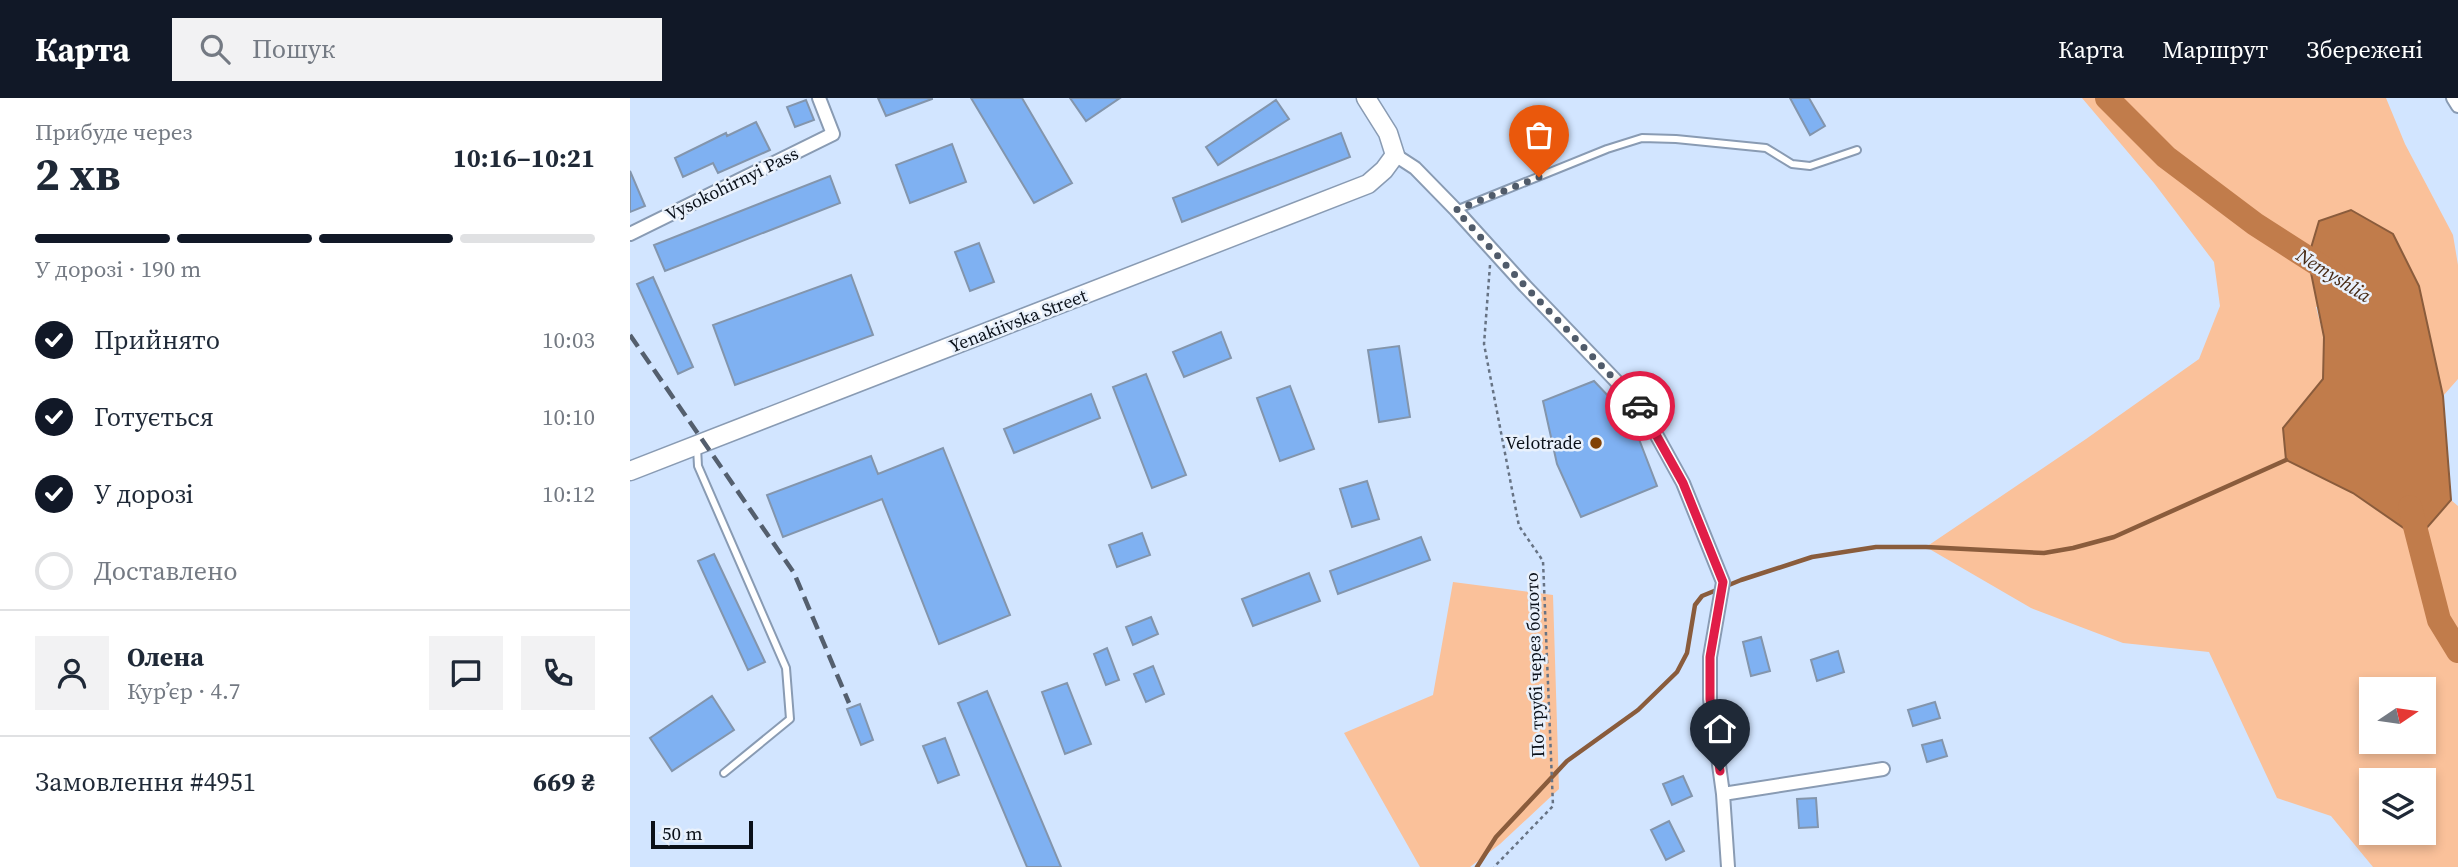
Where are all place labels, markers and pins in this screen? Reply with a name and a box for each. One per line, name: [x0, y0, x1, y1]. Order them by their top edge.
pin: [1509, 105, 1569, 177]
place label: Velotrade: [1505, 430, 1582, 455]
marker: Velotrade: [1588, 435, 1604, 451]
pin: [1690, 699, 1750, 771]

